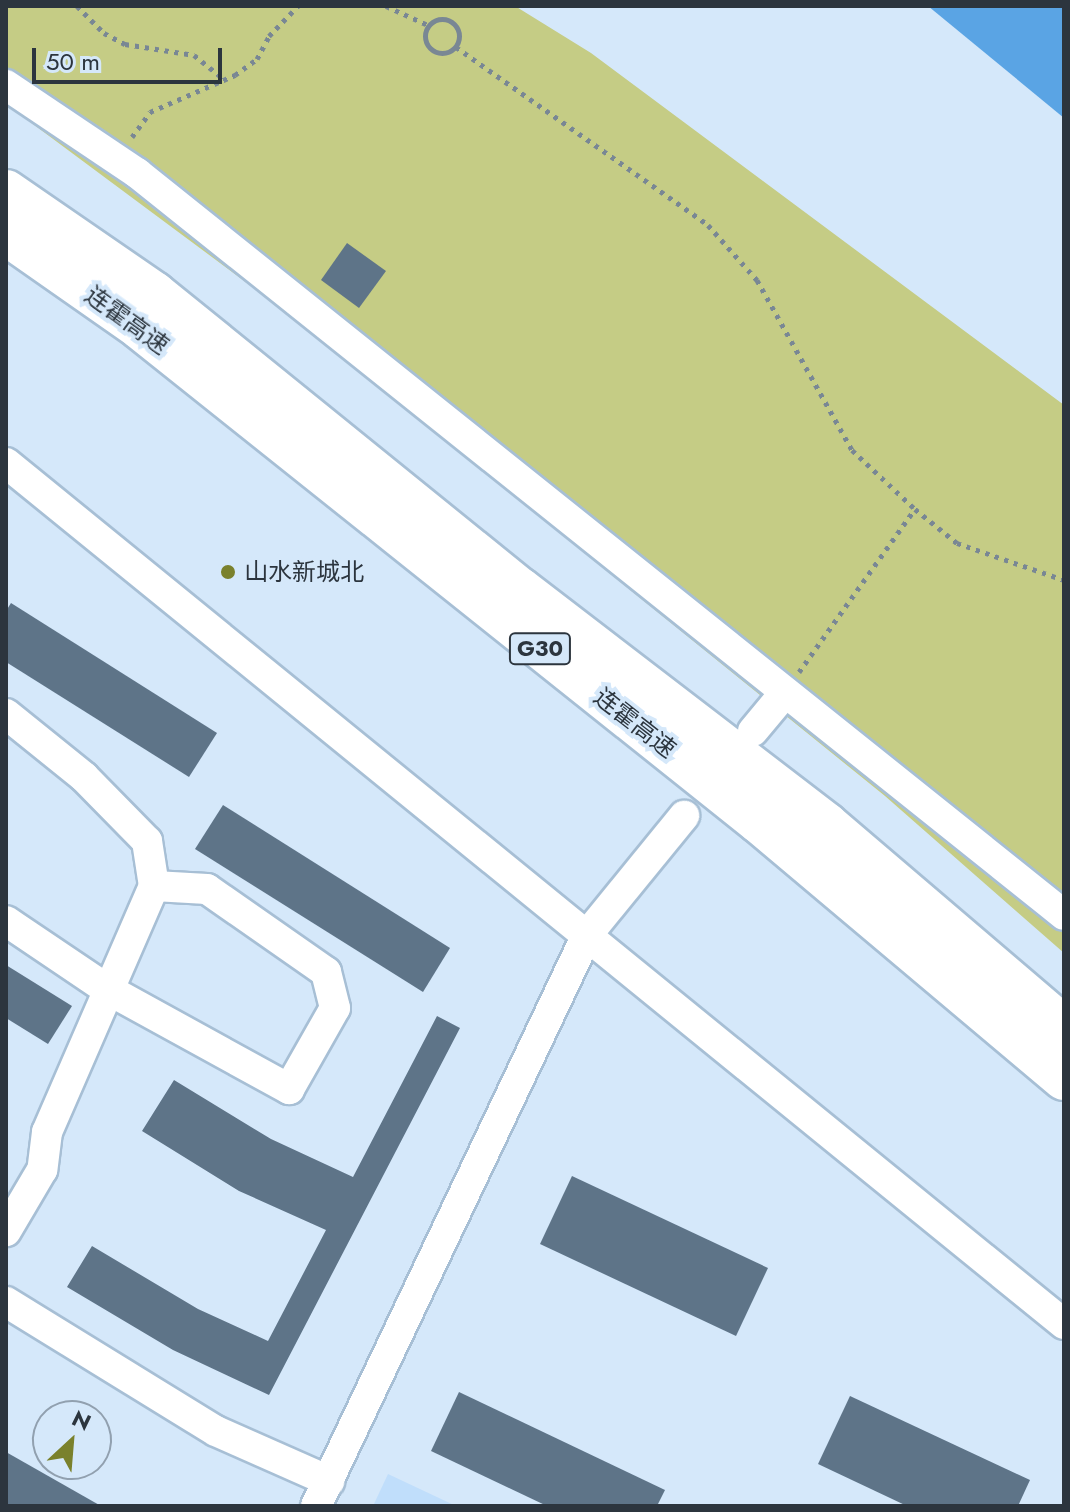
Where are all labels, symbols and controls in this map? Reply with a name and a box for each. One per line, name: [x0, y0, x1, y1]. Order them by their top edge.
scale bar: [36, 32, 226, 82]
text: 50 m: [46, 44, 100, 79]
street label: 连霍高速: [80, 280, 174, 360]
place label: 山水新城北: [244, 558, 364, 586]
marker: 山水新城北: [219, 563, 237, 581]
road number: G30: [508, 631, 572, 667]
street label: 连霍高速: [588, 682, 682, 764]
north arrow: [32, 1400, 112, 1480]
text: N: [67, 1402, 97, 1438]

